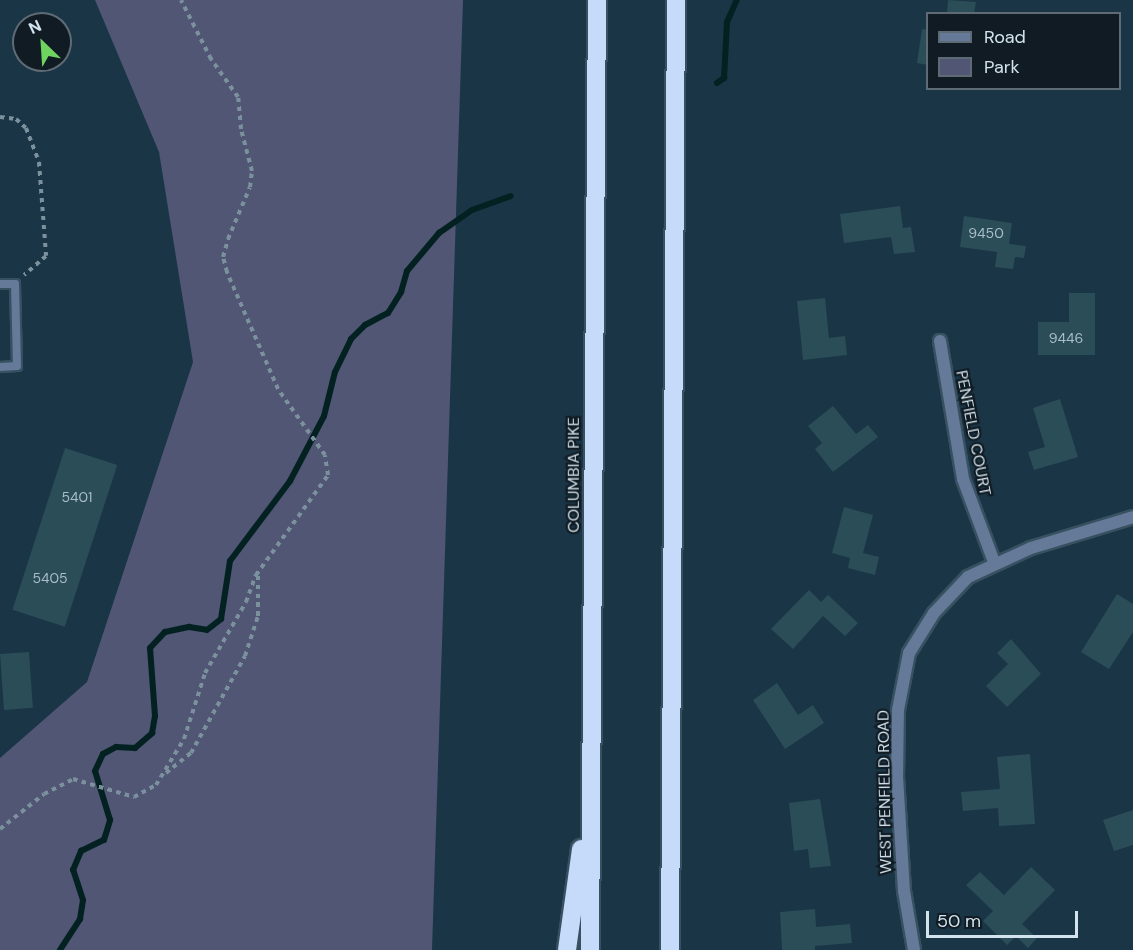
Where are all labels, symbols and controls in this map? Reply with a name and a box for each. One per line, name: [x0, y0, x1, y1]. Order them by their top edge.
north arrow: [12, 12, 72, 72]
legend: [926, 12, 1121, 90]
text: N: [25, 15, 45, 39]
text: Road: [984, 25, 1026, 49]
text: Park: [984, 55, 1020, 79]
house number: 9450: [968, 225, 1004, 241]
house number: 9446: [1049, 330, 1083, 346]
street label: PENFIELD COURT: [951, 369, 995, 497]
street label: COLUMBIA PIKE: [564, 417, 584, 533]
house number: 5401: [62, 489, 92, 505]
house number: 5405: [32, 570, 68, 586]
street label: WEST PENFIELD ROAD: [874, 710, 896, 874]
scale bar: [929, 899, 1080, 937]
text: 50 m: [937, 909, 981, 933]

